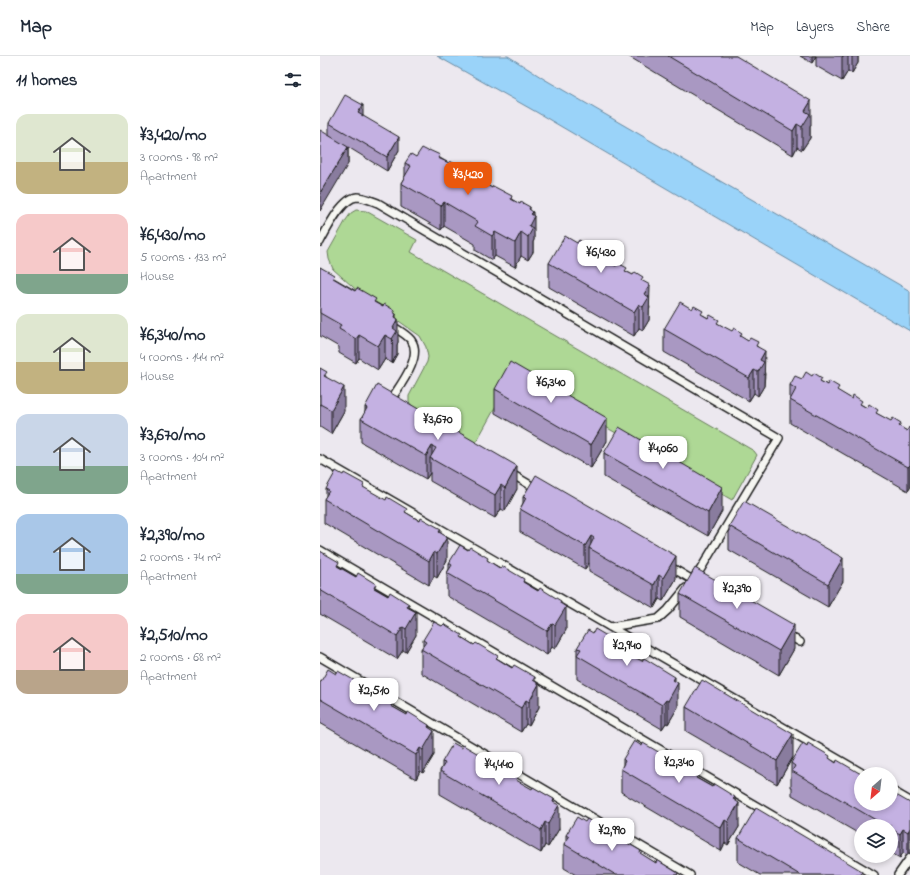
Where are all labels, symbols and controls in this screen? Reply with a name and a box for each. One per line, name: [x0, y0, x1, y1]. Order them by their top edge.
text: Map: [20, 14, 52, 41]
text: Map: [750, 17, 774, 38]
text: Layers: [796, 17, 834, 38]
text: Share: [856, 17, 890, 38]
text: 11 homes: [16, 68, 77, 93]
icon: filters: [282, 69, 304, 91]
text: ¥3,420/mo: [140, 123, 207, 148]
icon: home: [48, 130, 96, 178]
text: 3 rooms · 98 m²: [140, 148, 218, 167]
pin: ¥3,420: [435, 162, 501, 196]
text: ¥3,420: [453, 165, 483, 184]
text: Apartment: [140, 167, 197, 186]
text: ¥6,430/mo: [140, 223, 206, 248]
icon: home: [48, 230, 96, 278]
pin: ¥6,430: [568, 240, 634, 274]
text: ¥6,430: [586, 243, 616, 262]
text: 5 rooms · 133 m²: [140, 248, 226, 267]
text: House: [140, 267, 174, 286]
text: ¥6,340/mo: [140, 323, 206, 348]
icon: home: [48, 330, 96, 378]
text: 4 rooms · 144 m²: [140, 348, 224, 367]
text: House: [140, 367, 174, 386]
pin: ¥6,340: [518, 370, 584, 404]
text: ¥6,340: [536, 373, 566, 392]
pin: ¥3,670: [405, 407, 471, 441]
text: ¥3,670: [423, 410, 453, 429]
text: ¥3,670/mo: [140, 423, 206, 448]
icon: home: [48, 430, 96, 478]
pin: ¥4,060: [630, 436, 696, 470]
text: ¥4,060: [648, 439, 678, 458]
text: 3 rooms · 104 m²: [140, 448, 224, 467]
text: Apartment: [140, 467, 197, 486]
text: ¥2,390/mo: [140, 523, 205, 548]
icon: home: [48, 530, 96, 578]
text: 2 rooms · 74 m²: [140, 548, 221, 567]
text: Apartment: [140, 567, 197, 586]
pin: ¥2,390: [704, 576, 770, 610]
text: ¥2,390: [723, 579, 751, 598]
text: ¥2,510/mo: [140, 623, 208, 648]
icon: home: [48, 630, 96, 678]
pin: ¥2,940: [594, 633, 660, 667]
text: ¥2,940: [613, 636, 641, 655]
text: 2 rooms · 68 m²: [140, 648, 221, 667]
text: Apartment: [140, 667, 197, 686]
pin: ¥2,510: [341, 678, 407, 712]
text: ¥2,510: [359, 681, 389, 700]
pin: ¥2,340: [646, 750, 712, 784]
pin: ¥4,440: [466, 752, 532, 786]
text: ¥2,340: [664, 753, 694, 772]
text: ¥4,440: [485, 755, 514, 774]
north arrow: [854, 767, 898, 811]
map controls: [854, 767, 898, 863]
pin: ¥2,990: [579, 818, 645, 852]
button: layers: [854, 819, 898, 863]
text: ¥2,990: [598, 821, 626, 840]

